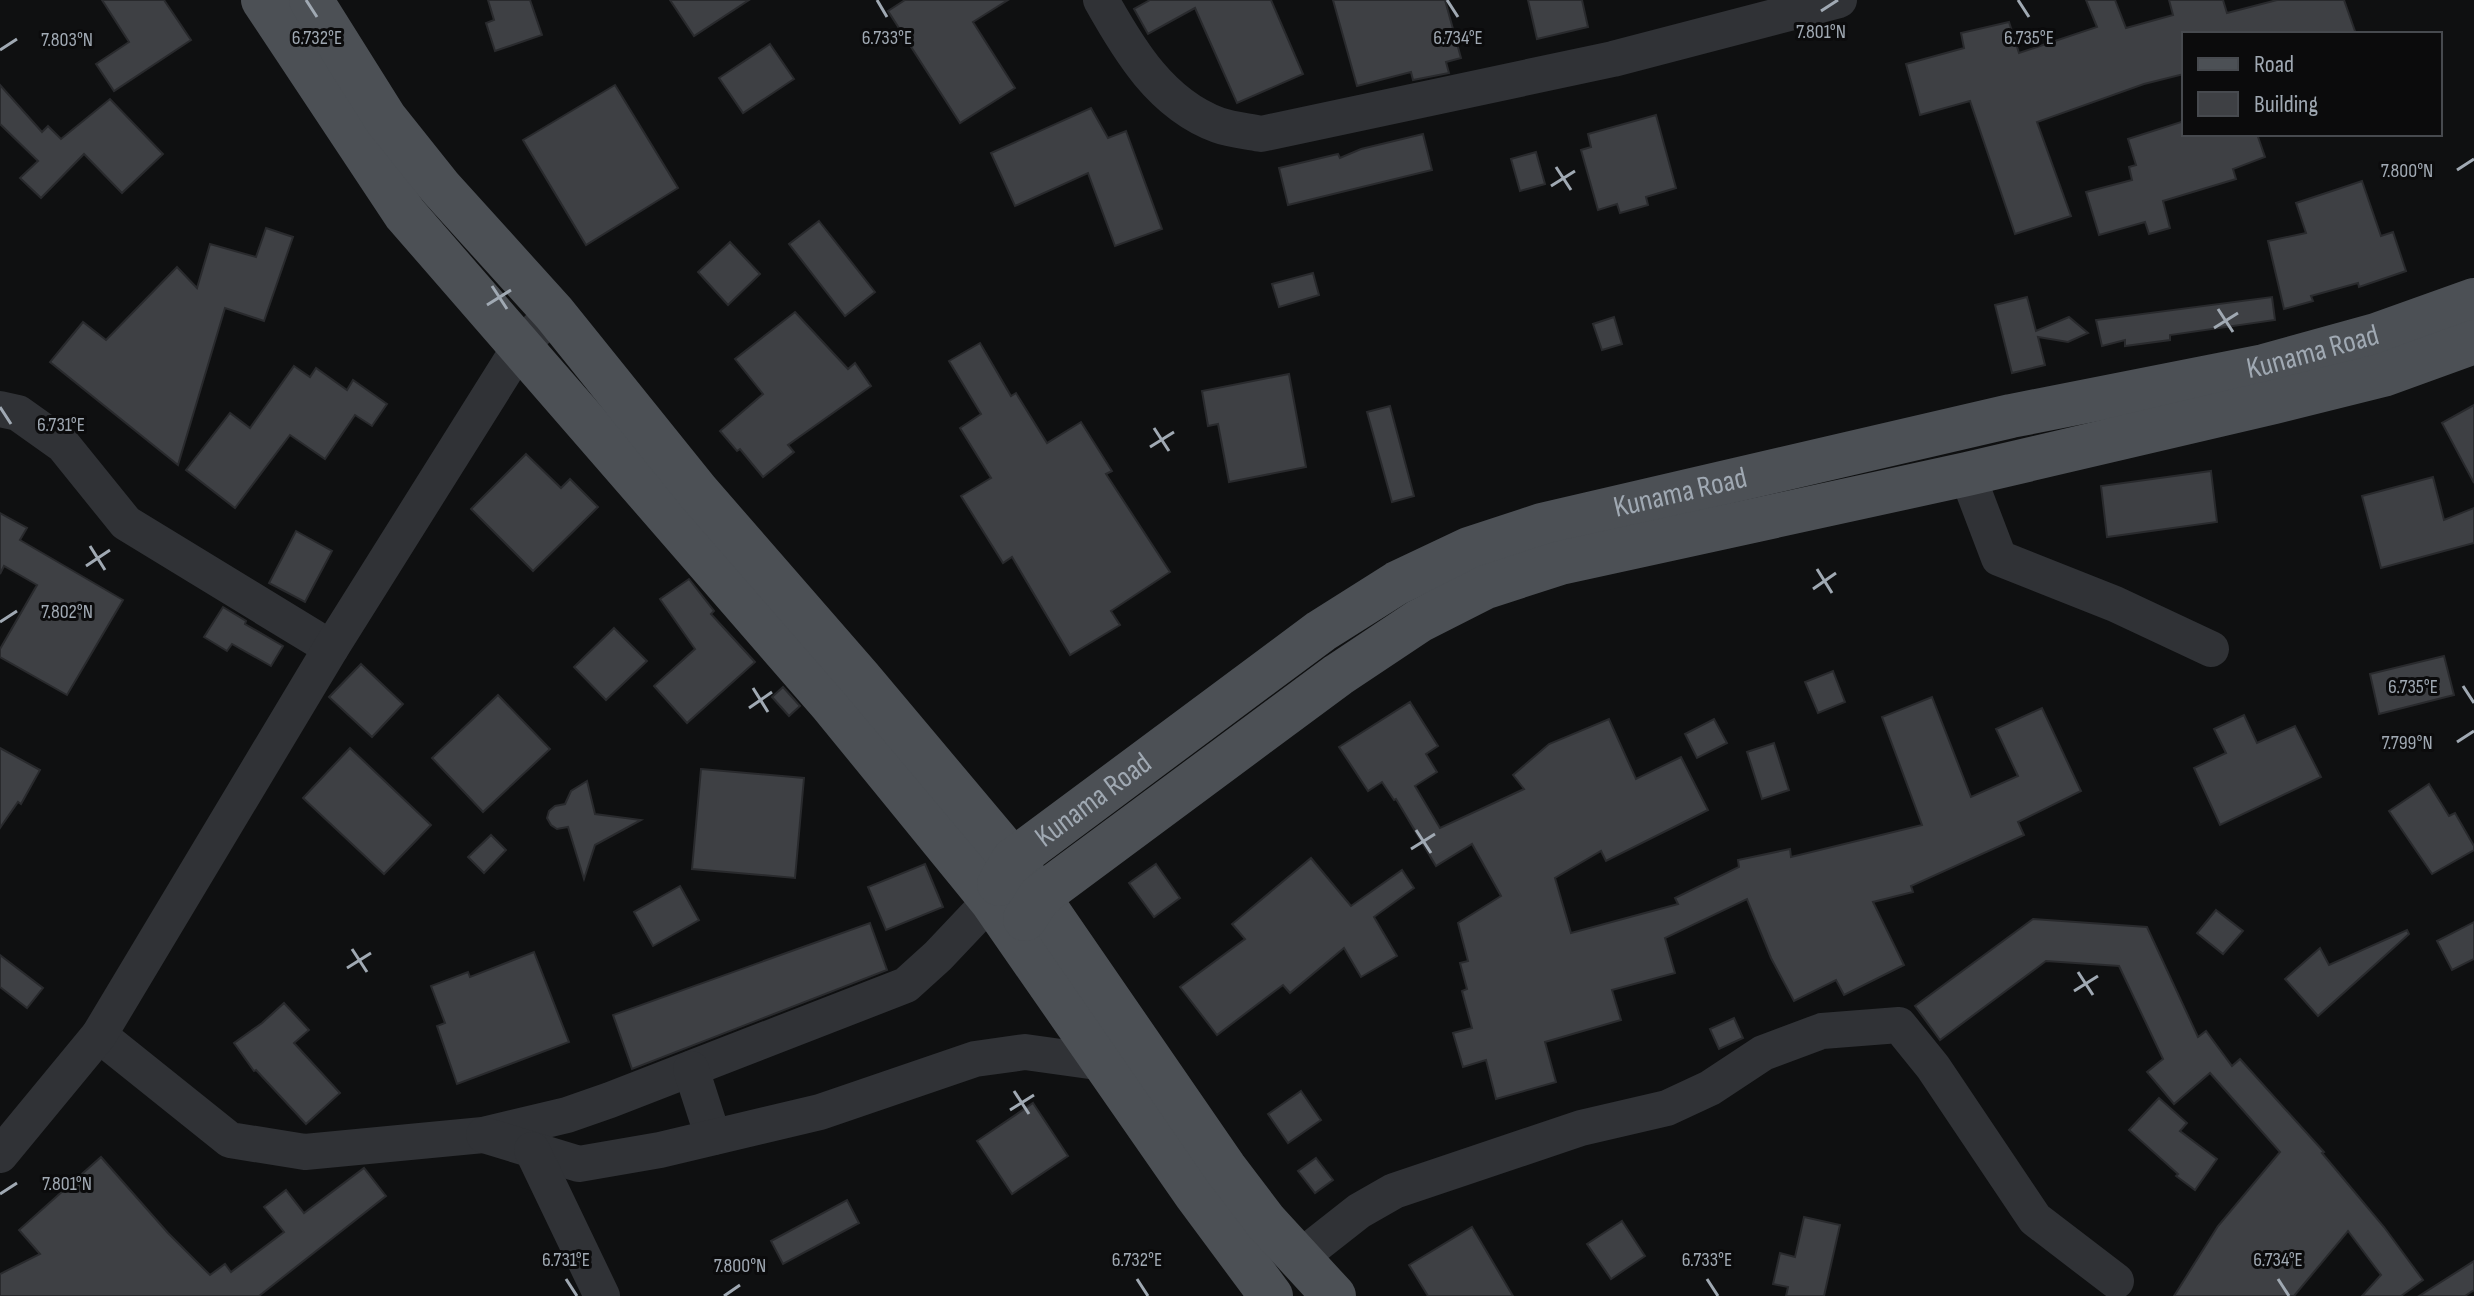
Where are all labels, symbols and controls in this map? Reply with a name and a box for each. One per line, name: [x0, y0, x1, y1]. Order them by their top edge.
text: 7.801°N: [1796, 20, 1846, 44]
text: 6.732°E: [292, 26, 342, 50]
text: 6.733°E: [862, 26, 912, 50]
text: 6.734°E: [1433, 26, 1483, 50]
text: 6.735°E: [2004, 26, 2054, 50]
text: 7.803°N: [41, 28, 93, 52]
legend: [2182, 32, 2442, 136]
text: Road: [2254, 50, 2294, 79]
text: Building: [2254, 90, 2318, 119]
text: 7.800°N: [2381, 159, 2433, 183]
street label: Kunama Road: [2244, 317, 2383, 387]
text: 6.731°E: [37, 413, 85, 437]
street label: Kunama Road: [1610, 460, 1751, 526]
text: 7.802°N: [41, 600, 93, 624]
text: 6.735°E: [2388, 675, 2438, 699]
text: 7.799°N: [2381, 731, 2433, 755]
street label: Kunama Road: [1028, 745, 1159, 855]
text: 7.801°N: [42, 1172, 92, 1196]
text: 6.731°E: [542, 1248, 590, 1272]
text: 6.732°E: [1112, 1248, 1162, 1272]
text: 6.733°E: [1682, 1248, 1732, 1272]
text: 6.734°E: [2253, 1248, 2303, 1272]
text: 7.800°N: [714, 1254, 766, 1278]

